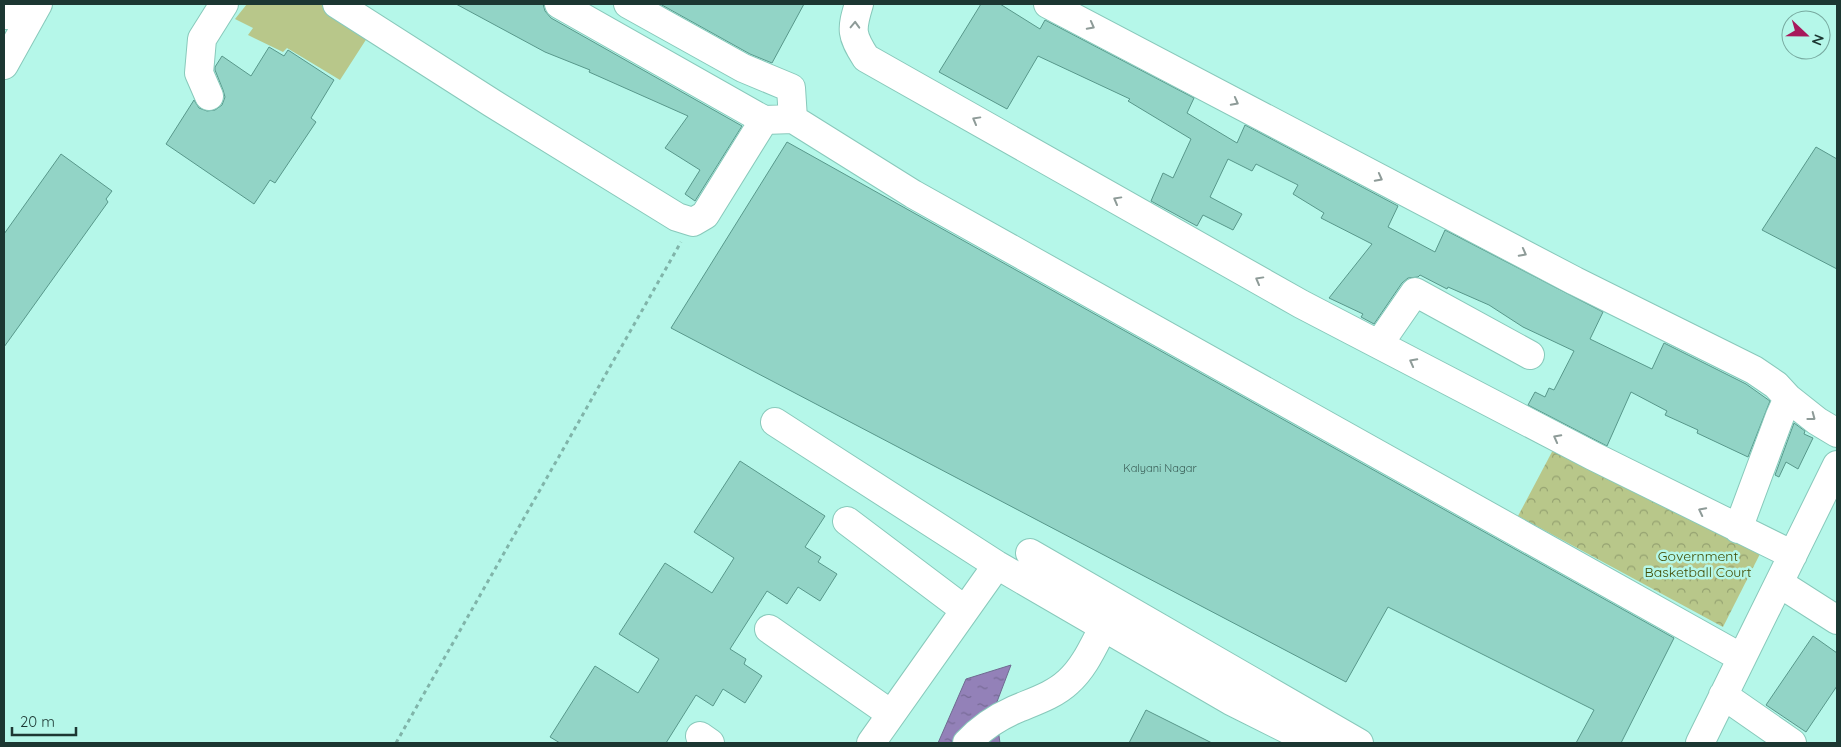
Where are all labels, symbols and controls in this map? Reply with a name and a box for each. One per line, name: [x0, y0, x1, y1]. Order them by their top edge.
north arrow: [1781, 10, 1831, 60]
one-way arrow: [1086, 20, 1095, 30]
one-way arrow: [849, 21, 860, 29]
text: N: [1808, 32, 1828, 48]
one-way arrow: [1230, 96, 1239, 106]
one-way arrow: [972, 116, 981, 126]
one-way arrow: [1373, 172, 1382, 182]
one-way arrow: [1114, 196, 1123, 206]
one-way arrow: [1517, 247, 1526, 257]
one-way arrow: [1255, 276, 1264, 286]
one-way arrow: [1409, 358, 1418, 368]
one-way arrow: [1806, 411, 1816, 420]
one-way arrow: [1553, 434, 1562, 444]
house number: Kalyani Nagar: [1123, 461, 1197, 475]
one-way arrow: [1698, 507, 1707, 517]
park label: Government Basketball Court: [1645, 547, 1752, 581]
scale bar: [12, 704, 76, 736]
text: 20 m: [20, 712, 55, 731]

